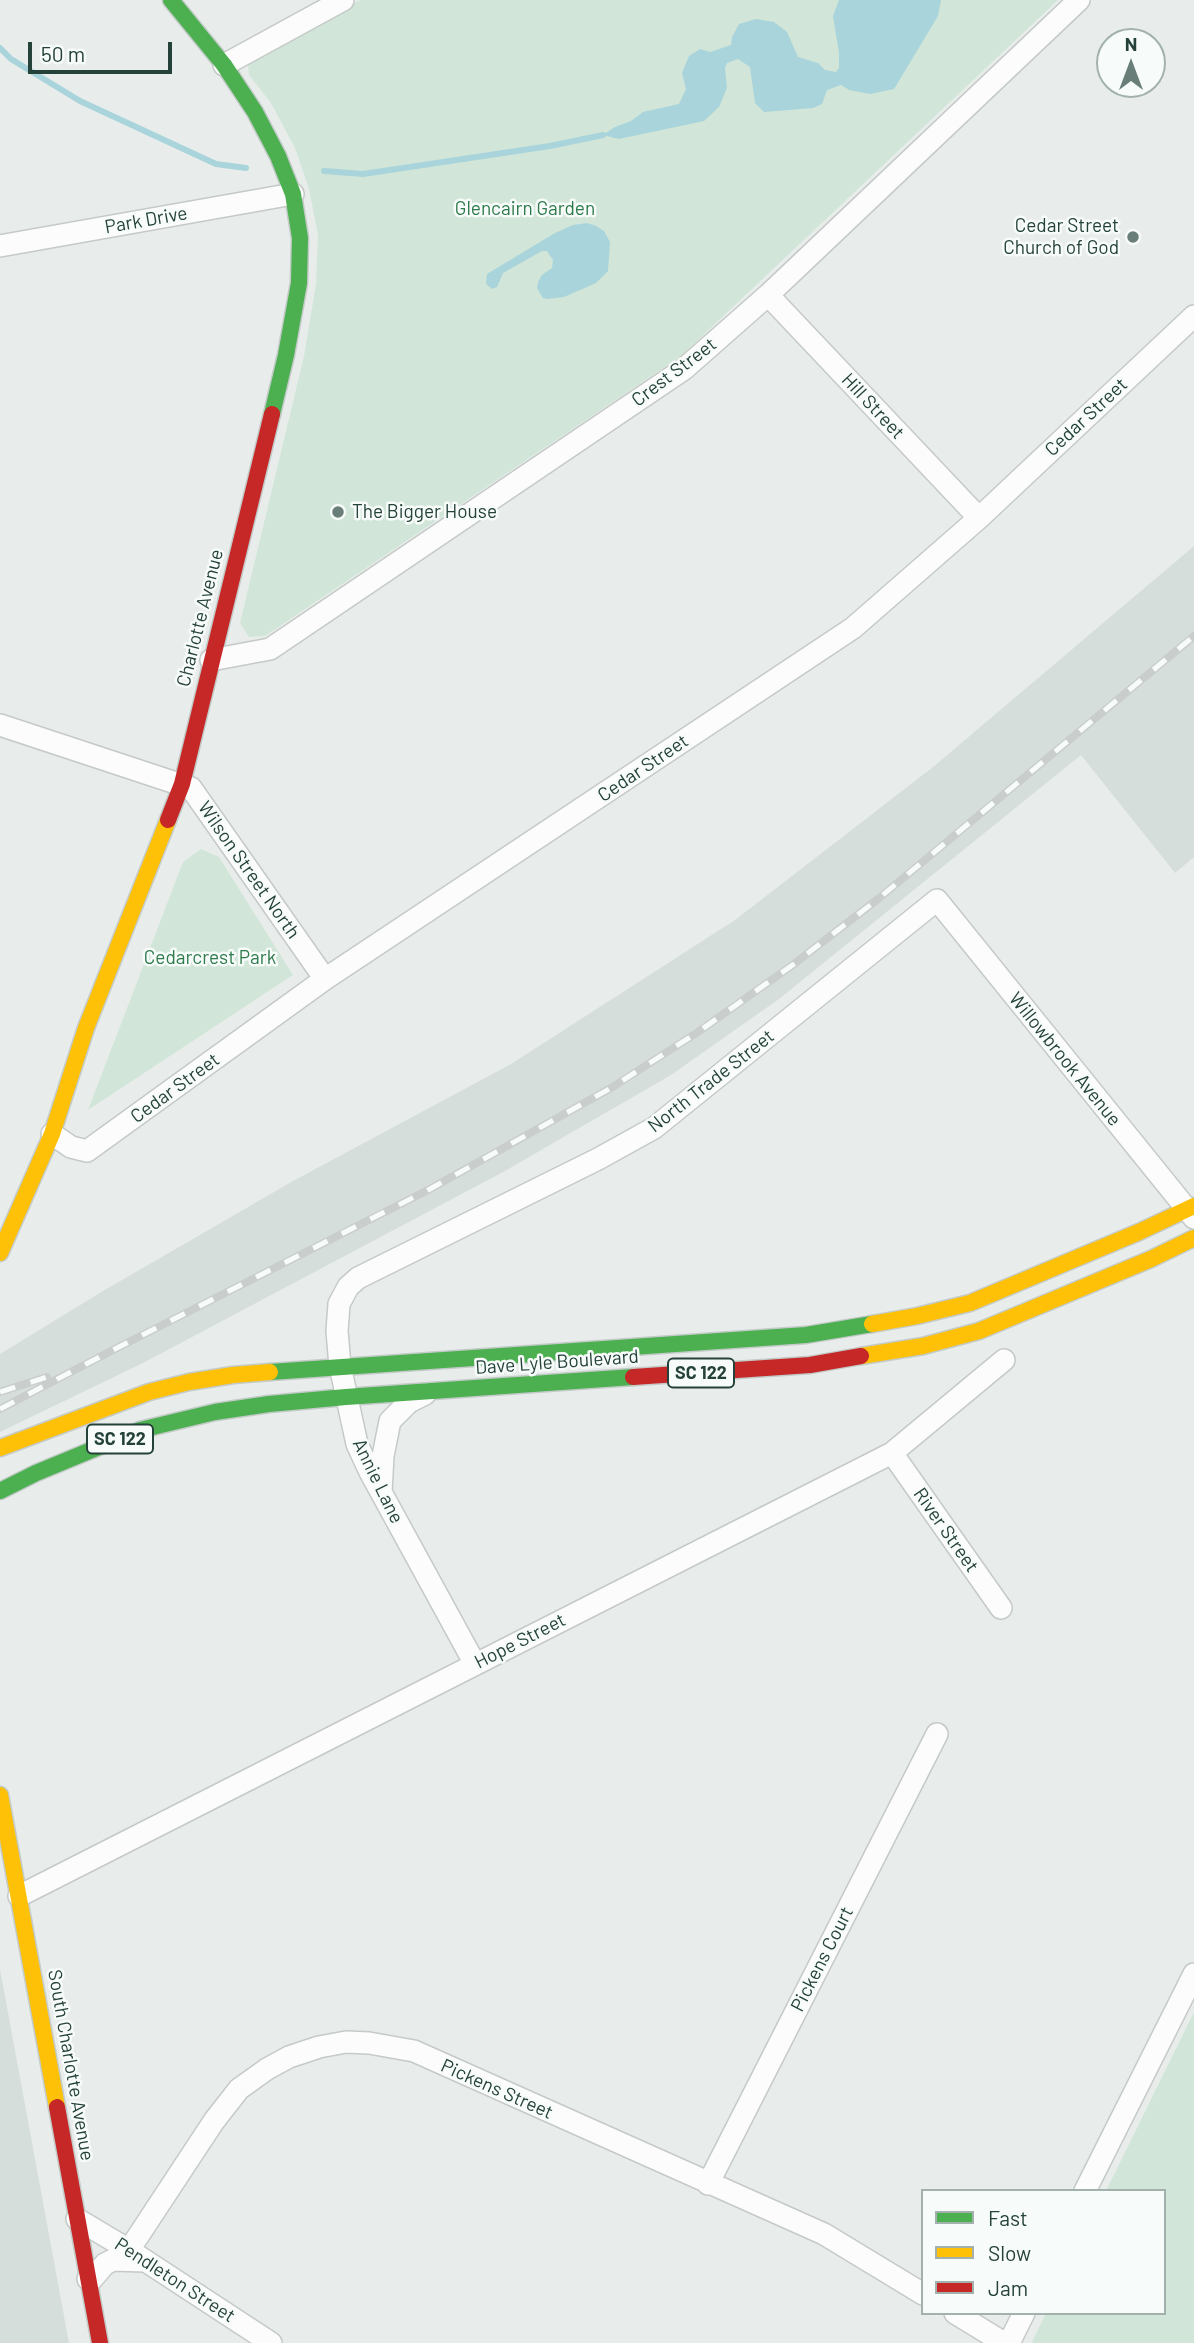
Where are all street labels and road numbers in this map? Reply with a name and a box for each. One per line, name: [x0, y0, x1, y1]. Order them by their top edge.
street label: Park Drive: [103, 202, 189, 238]
street label: Crest Street: [627, 333, 721, 411]
street label: Hill Street: [837, 368, 909, 444]
street label: Cedar Street: [1040, 373, 1132, 461]
street label: Charlotte Avenue: [172, 547, 228, 689]
street label: Cedar Street: [593, 729, 693, 807]
street label: Wilson Street North: [193, 797, 305, 943]
street label: Willowbrook Avenue: [1004, 987, 1126, 1131]
street label: North Trade Street: [643, 1025, 779, 1137]
street label: Cedar Street: [126, 1048, 224, 1128]
street label: Dave Lyle Boulevard: [474, 1345, 640, 1379]
road number: SC 122: [668, 1358, 734, 1388]
road number: SC 122: [87, 1424, 153, 1454]
street label: Annie Lane: [348, 1435, 408, 1527]
street label: River Street: [909, 1483, 983, 1577]
street label: Hope Street: [471, 1608, 569, 1674]
street label: Pickens Court: [786, 1903, 858, 2015]
street label: South Charlotte Avenue: [43, 1968, 99, 2162]
street label: Pickens Street: [437, 2054, 557, 2124]
street label: Pendleton Street: [111, 2233, 239, 2327]

